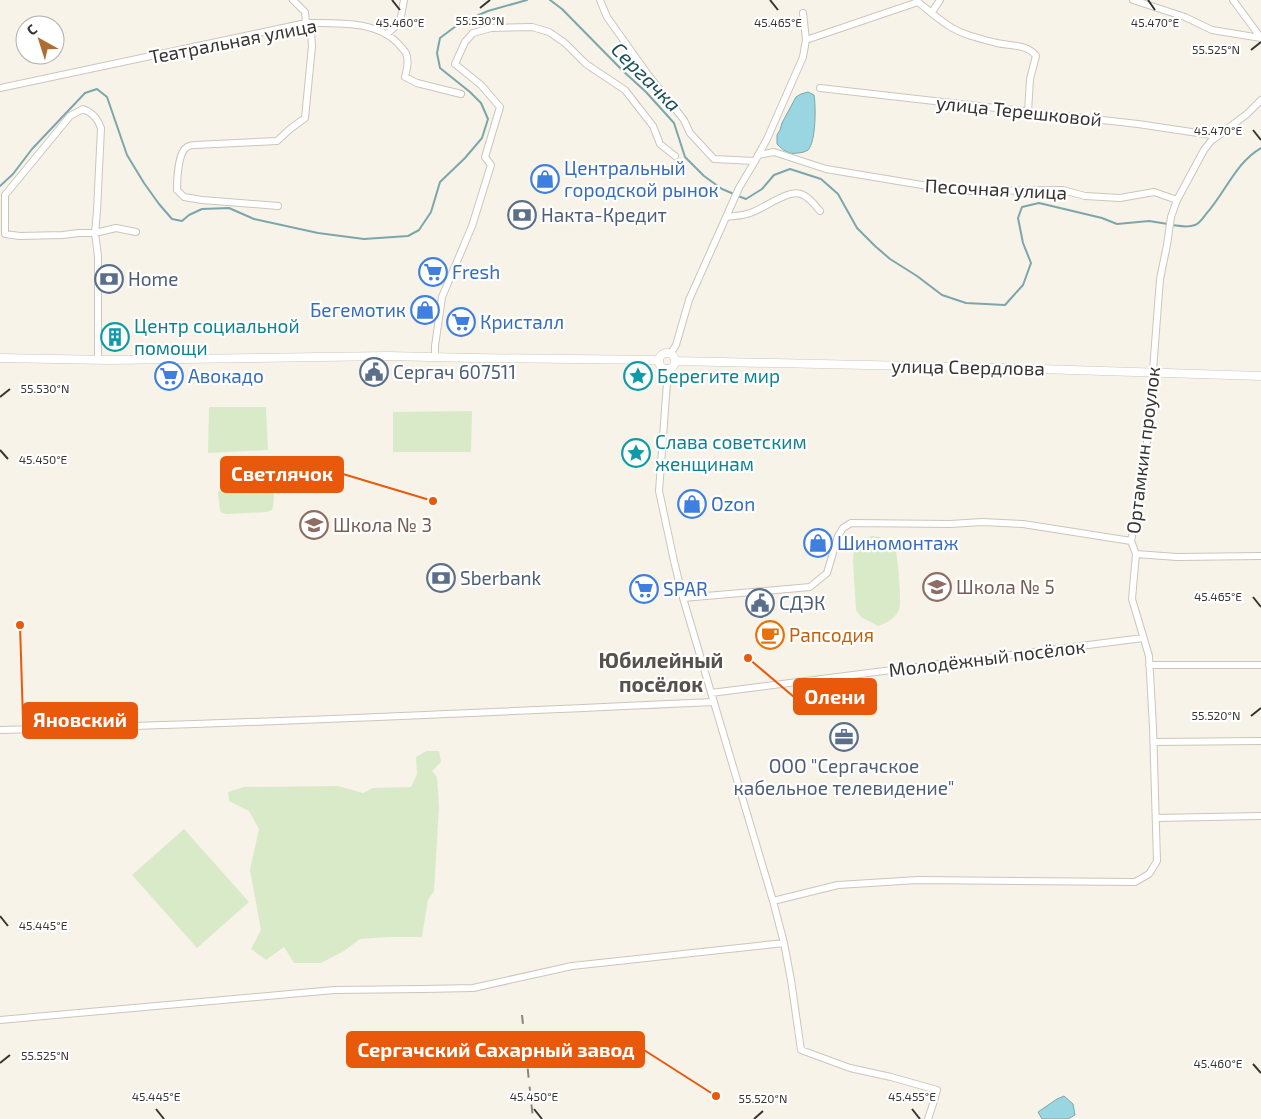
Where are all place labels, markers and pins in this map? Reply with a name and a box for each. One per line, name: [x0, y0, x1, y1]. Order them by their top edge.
place label: Центральный городской рынок: [564, 156, 719, 201]
shop icon: Центральный городской рынок: [530, 164, 560, 194]
bank icon: Накта-Кредит: [507, 200, 537, 230]
place label: Накта-Кредит: [541, 203, 667, 226]
supermarket icon: Fresh: [418, 257, 448, 287]
place label: Fresh: [452, 260, 500, 283]
bank icon: Home: [94, 264, 124, 294]
place label: Home: [128, 267, 178, 290]
shop icon: Бегемотик: [410, 295, 440, 325]
place label: Бегемотик: [310, 298, 406, 321]
supermarket icon: Кристалл: [446, 307, 476, 337]
place label: Кристалл: [480, 310, 564, 333]
place label: Центр социальной помощи: [134, 314, 300, 359]
building icon: Центр социальной помощи: [100, 322, 130, 352]
public building icon: Сергач 607511: [359, 357, 389, 387]
place label: Сергач 607511: [393, 360, 516, 383]
supermarket icon: Авокадо: [154, 361, 184, 391]
place icon: Берегите мир: [623, 361, 653, 391]
place label: Авокадо: [188, 364, 264, 387]
place label: Берегите мир: [657, 364, 780, 387]
place label: Слава советским женщинам: [655, 430, 807, 475]
place icon: Слава советским женщинам: [621, 438, 651, 468]
callout: Светлячок: [221, 457, 343, 492]
shop icon: Ozon: [677, 489, 707, 519]
place label: Ozon: [711, 492, 755, 515]
school or university icon: Школа № 3: [299, 510, 329, 540]
place label: Школа № 3: [333, 513, 432, 536]
shop icon: Шиномонтаж: [803, 528, 833, 558]
place label: Шиномонтаж: [837, 531, 959, 554]
bank icon: Sberbank: [426, 563, 456, 593]
place label: Sberbank: [460, 566, 542, 589]
school or university icon: Школа № 5: [922, 572, 952, 602]
supermarket icon: SPAR: [629, 574, 659, 604]
place label: Школа № 5: [956, 575, 1055, 598]
place label: SPAR: [663, 577, 708, 600]
public building icon: СДЭК: [745, 588, 775, 618]
place label: СДЭК: [779, 591, 825, 614]
cafe icon: Рапсодия: [755, 620, 785, 650]
place label: Рапсодия: [789, 623, 874, 646]
callout: Олени: [794, 679, 876, 714]
callout: Яновский: [23, 703, 137, 738]
office icon: ООО "Сергачское кабельное телевидение": [829, 722, 859, 752]
place label: ООО "Сергачское кабельное телевидение": [733, 754, 955, 799]
callout: Сергачский Сахарный завод: [347, 1032, 644, 1067]

